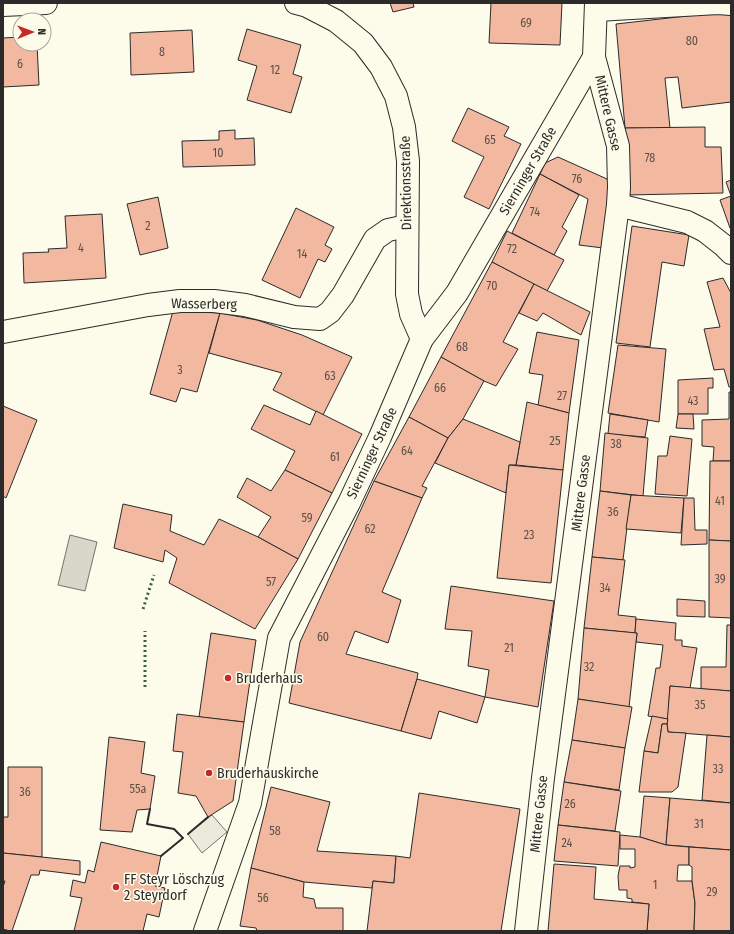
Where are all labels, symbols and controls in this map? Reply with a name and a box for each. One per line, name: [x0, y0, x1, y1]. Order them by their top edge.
north arrow: [12, 12, 52, 52]
house number: 69: [520, 16, 532, 30]
text: N: [35, 28, 48, 35]
house number: 80: [686, 34, 698, 48]
house number: 8: [159, 45, 165, 59]
house number: 6: [17, 57, 23, 71]
house number: 12: [270, 63, 280, 77]
street label: Mittere Gasse: [591, 73, 625, 153]
street label: Sierninger Straße: [496, 124, 560, 218]
house number: 65: [484, 133, 496, 147]
street label: Direktionsstraße: [397, 136, 415, 230]
house number: 10: [213, 146, 223, 160]
house number: 78: [645, 151, 655, 165]
house number: 76: [572, 172, 582, 186]
house number: 74: [530, 205, 540, 219]
house number: 2: [145, 219, 151, 233]
house number: 4: [78, 241, 84, 255]
house number: 72: [507, 242, 517, 256]
house number: 14: [297, 247, 307, 261]
house number: 70: [487, 279, 497, 293]
street label: Wasserberg: [171, 295, 238, 313]
house number: 68: [456, 340, 468, 354]
house number: 3: [177, 363, 183, 377]
house number: 63: [324, 369, 336, 383]
house number: 66: [434, 381, 446, 395]
house number: 27: [557, 389, 567, 403]
house number: 43: [687, 394, 699, 408]
street label: Sierninger Straße: [343, 404, 401, 502]
house number: 25: [550, 434, 561, 448]
house number: 38: [610, 437, 622, 451]
house number: 64: [401, 444, 413, 458]
house number: 61: [330, 450, 340, 464]
street label: Mittere Gasse: [568, 453, 594, 533]
house number: 41: [715, 494, 725, 508]
house number: 36: [607, 505, 619, 519]
house number: 59: [301, 511, 313, 525]
house number: 62: [364, 522, 376, 536]
house number: 23: [524, 528, 534, 542]
house number: 39: [714, 572, 726, 586]
house number: 57: [266, 575, 276, 589]
house number: 34: [599, 581, 611, 595]
house number: 60: [317, 630, 329, 644]
house number: 21: [504, 641, 514, 655]
house number: 32: [584, 660, 594, 674]
place label: Bruderhaus: [236, 670, 303, 687]
marker: Bruderhaus: [223, 673, 233, 683]
house number: 35: [695, 698, 706, 712]
house number: 33: [713, 762, 723, 776]
place label: Bruderhauskirche: [217, 765, 319, 782]
marker: Bruderhauskirche: [204, 768, 214, 778]
street label: Mittere Gasse: [526, 774, 552, 853]
house number: 55a: [130, 782, 147, 796]
house number: 36: [19, 785, 31, 799]
house number: 26: [564, 797, 576, 811]
house number: 31: [694, 817, 704, 831]
house number: 58: [269, 824, 281, 838]
house number: 24: [562, 836, 573, 850]
place label: FF Steyr Löschzug 2 Steyrdorf: [124, 871, 224, 904]
house number: 1: [653, 878, 657, 892]
marker: FF Steyr Löschzug 2 Steyrdorf: [111, 882, 121, 892]
house number: 29: [706, 885, 718, 899]
house number: 56: [257, 891, 269, 905]

